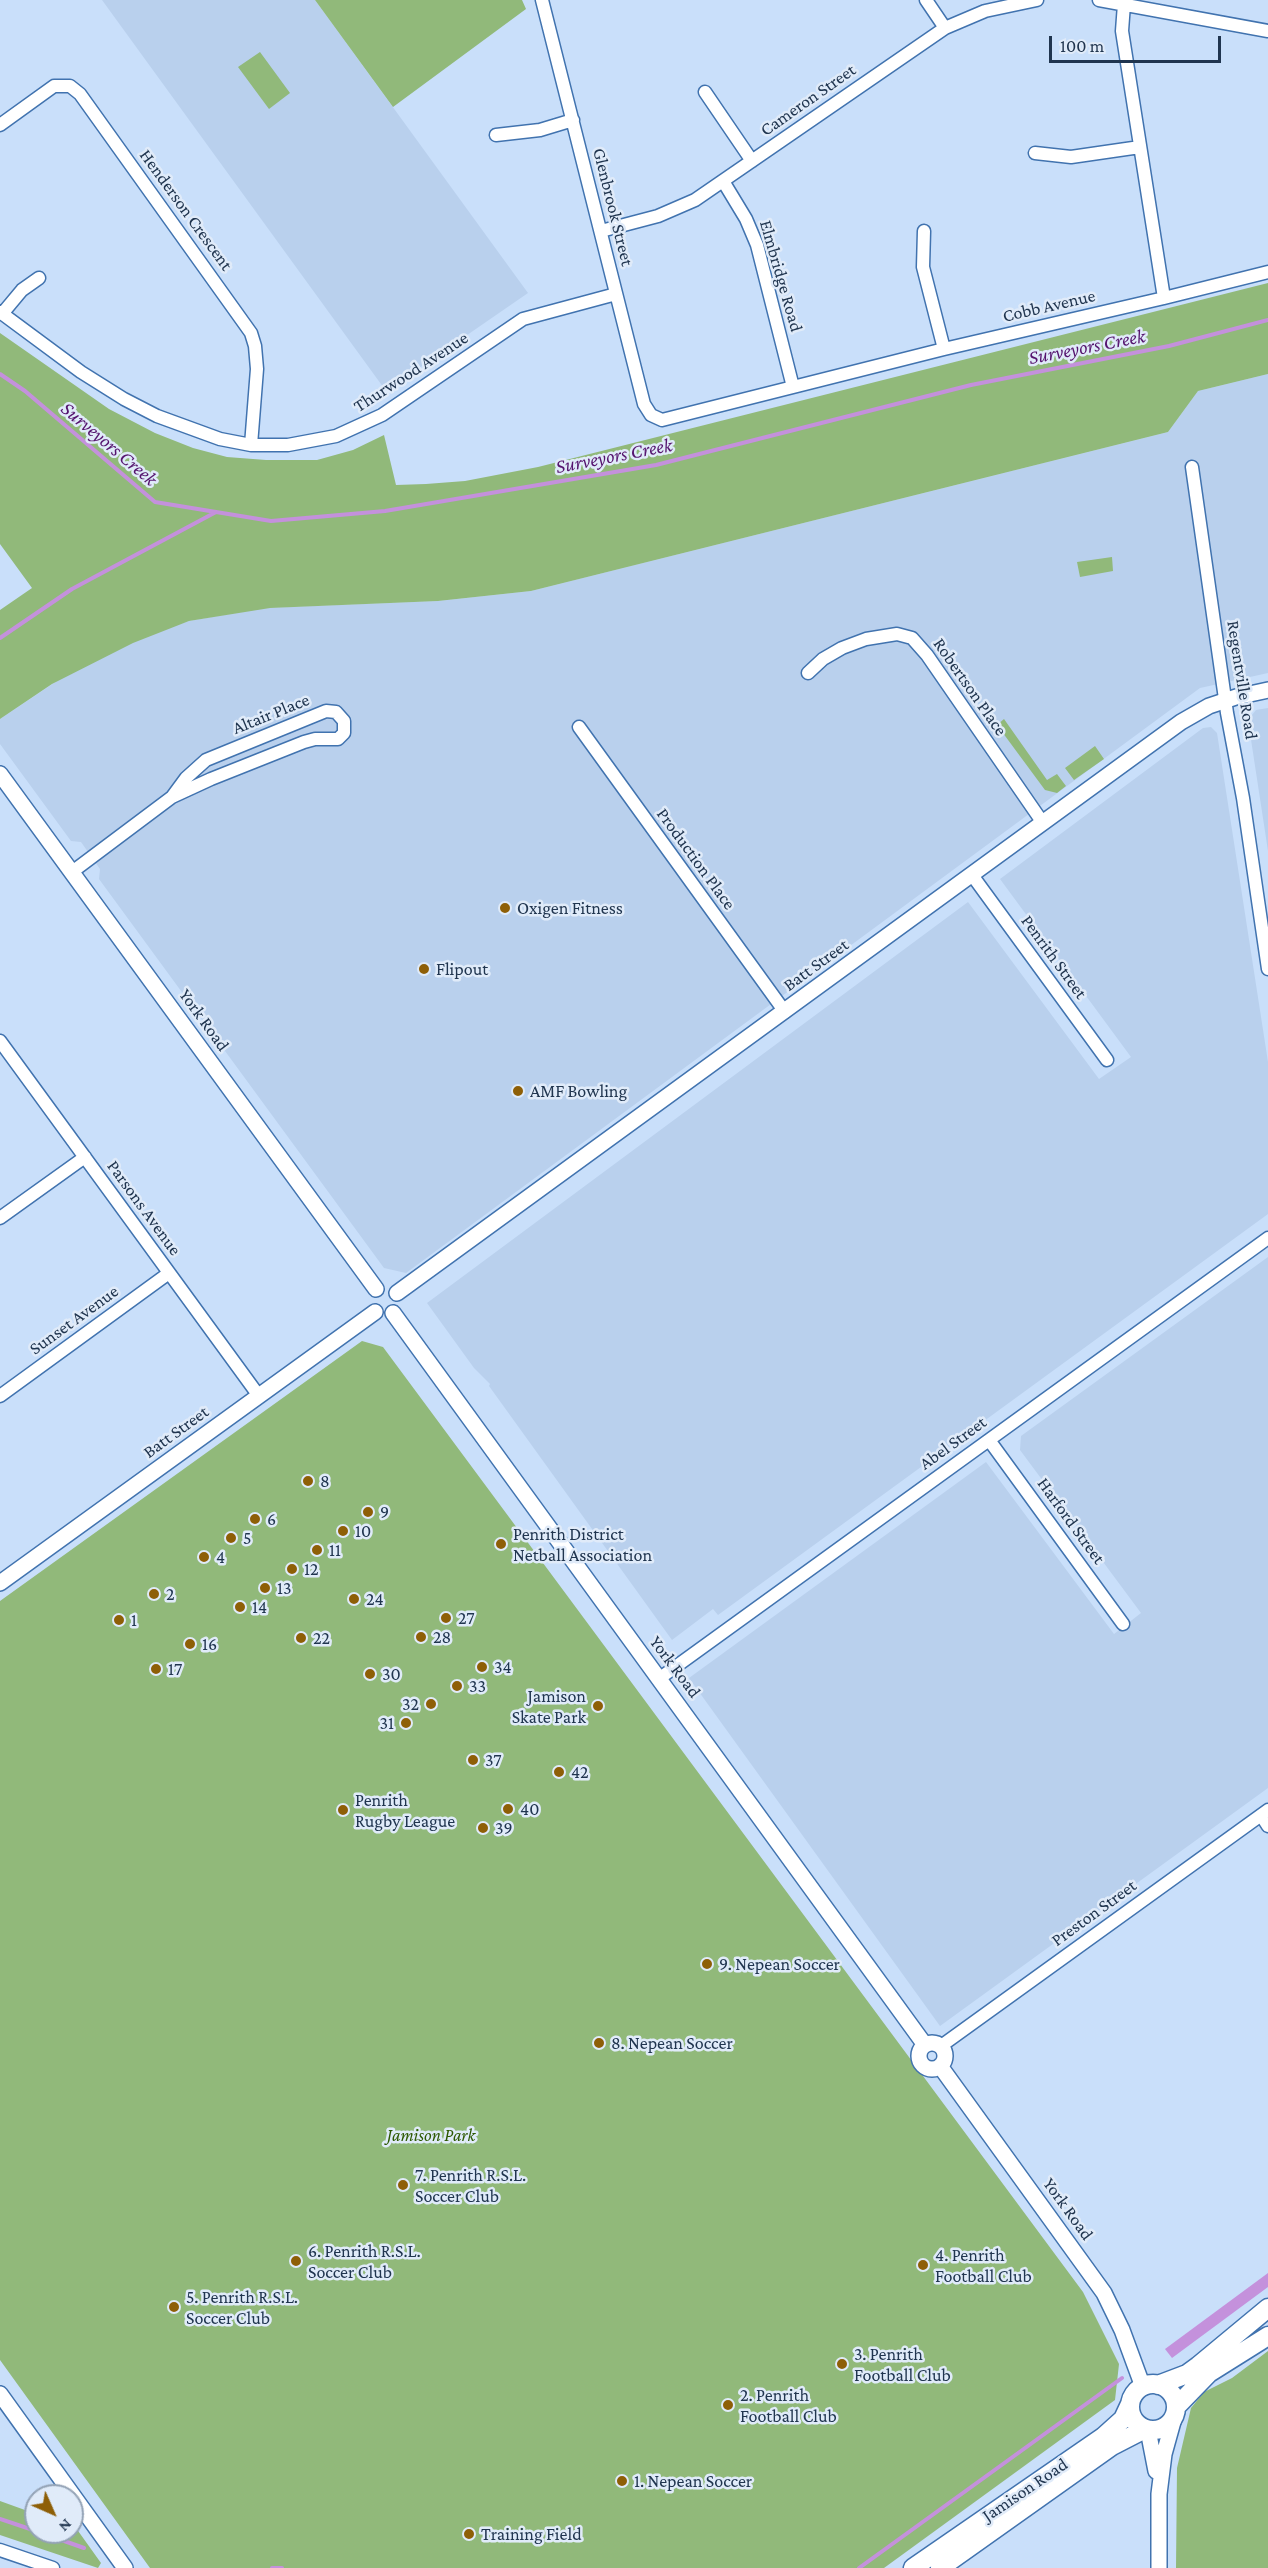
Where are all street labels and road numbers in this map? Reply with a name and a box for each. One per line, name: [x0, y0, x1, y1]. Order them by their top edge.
street label: Cameron Street: [756, 59, 860, 141]
street label: Henderson Crescent: [135, 145, 237, 275]
street label: Glenbrook Street: [588, 146, 638, 268]
street label: Elmbridge Road: [755, 218, 807, 334]
street label: Cobb Avenue: [1001, 285, 1097, 327]
street label: Thurwood Avenue: [350, 327, 472, 417]
street label: Regentville Road: [1222, 619, 1262, 741]
street label: Robertson Place: [928, 634, 1012, 740]
street label: Altair Place: [229, 689, 313, 739]
street label: Production Place: [652, 804, 740, 914]
street label: Penrith Street: [1016, 911, 1092, 1003]
street label: Batt Street: [779, 934, 853, 996]
street label: York Road: [174, 985, 234, 1055]
street label: Parsons Avenue: [102, 1156, 186, 1260]
street label: Sunset Avenue: [25, 1280, 123, 1360]
street label: Batt Street: [139, 1401, 213, 1463]
street label: Abel Street: [915, 1411, 991, 1475]
street label: Harford Street: [1032, 1473, 1110, 1569]
street label: York Road: [645, 1632, 705, 1702]
street label: Preston Street: [1047, 1875, 1141, 1951]
street label: York Road: [1038, 2174, 1098, 2244]
street label: Jamison Road: [978, 2454, 1072, 2526]

